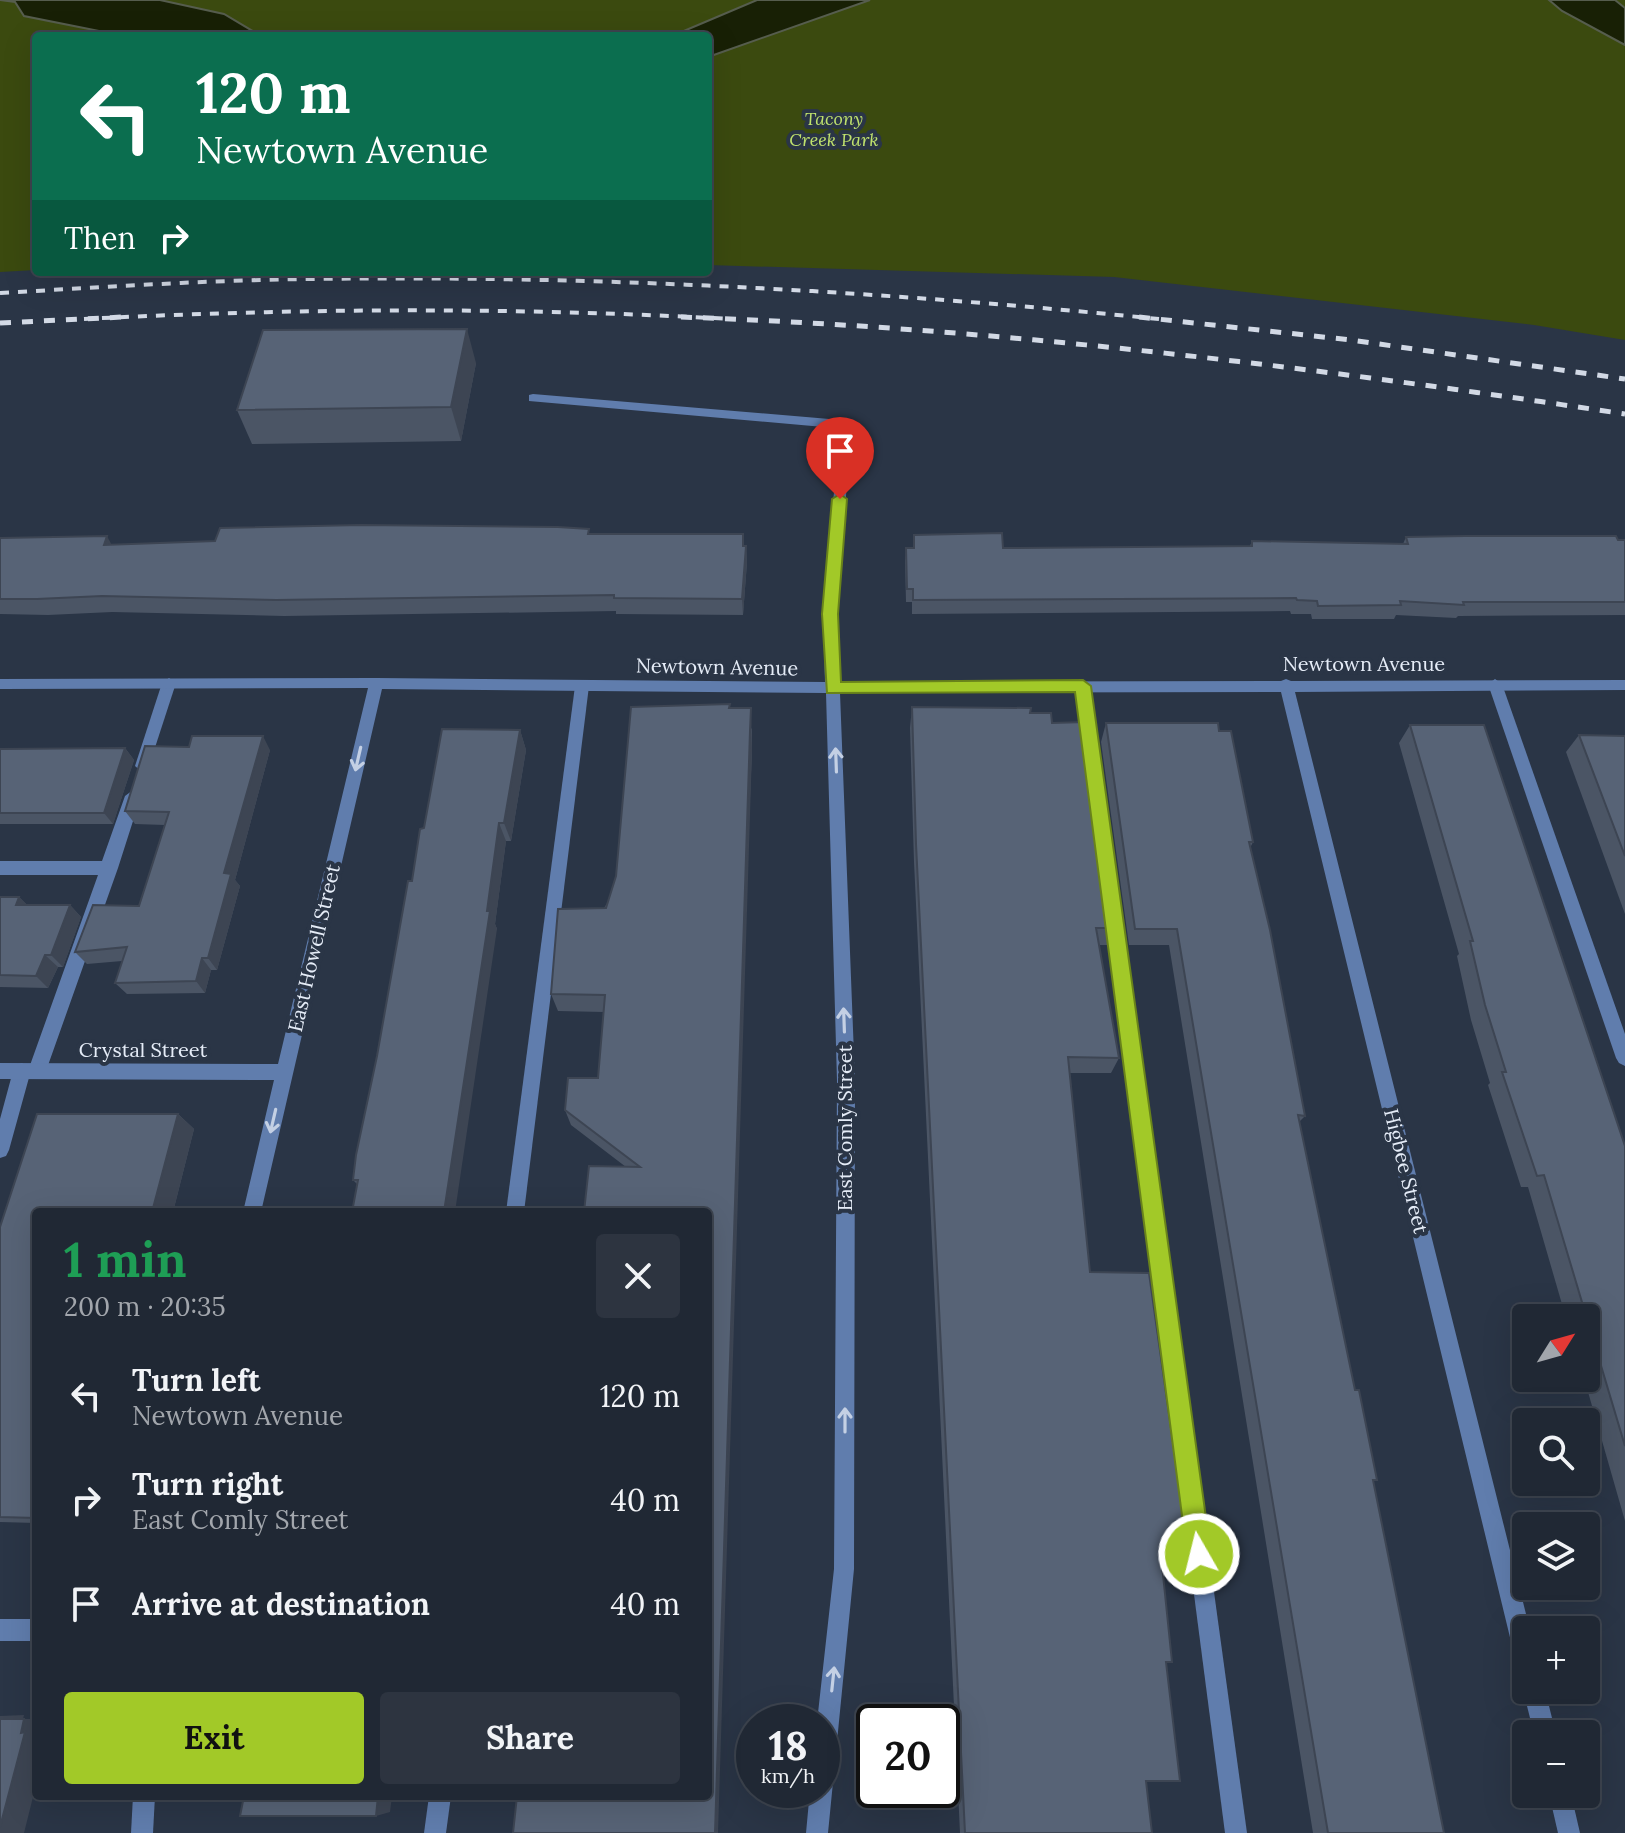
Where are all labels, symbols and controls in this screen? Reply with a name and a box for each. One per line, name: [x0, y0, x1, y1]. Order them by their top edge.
text: 120 m: [196, 57, 350, 128]
icon: left: [64, 64, 168, 168]
park label: Tacony Creek Park: [789, 107, 879, 151]
text: Newtown Avenue: [196, 127, 488, 173]
icon: right: [152, 216, 196, 260]
text: Then: [64, 219, 136, 257]
pin: [806, 417, 874, 499]
icon: arrive: [818, 429, 862, 473]
street label: Newtown Avenue: [1283, 651, 1445, 676]
street label: Newtown Avenue: [636, 653, 799, 680]
one-way arrow: [350, 746, 365, 772]
one-way arrow: [828, 747, 843, 774]
street label: East Howell Street: [282, 861, 345, 1034]
one-way arrow: [837, 1007, 852, 1034]
street label: Crystal Street: [79, 1037, 207, 1062]
street label: East Comly Street: [832, 1045, 857, 1211]
street label: Higbee Street: [1379, 1106, 1434, 1236]
one-way arrow: [265, 1108, 280, 1134]
text: 1 min: [64, 1229, 187, 1290]
button: close: [596, 1234, 680, 1318]
text: 200 m · 20:35: [64, 1290, 226, 1323]
north arrow: [1512, 1304, 1600, 1392]
map controls: [1512, 1304, 1600, 1808]
text: Turn left: [132, 1361, 260, 1399]
icon: left: [64, 1374, 108, 1418]
text: 120 m: [600, 1377, 680, 1415]
text: Newtown Avenue: [132, 1399, 343, 1432]
one-way arrow: [837, 1407, 853, 1434]
button: search: [1512, 1408, 1600, 1496]
text: Turn right: [132, 1465, 283, 1503]
icon: right: [64, 1478, 108, 1522]
text: 40 m: [610, 1481, 680, 1519]
text: East Comly Street: [132, 1503, 348, 1536]
position arrow: [1157, 1512, 1241, 1596]
button: layers: [1512, 1512, 1600, 1600]
icon: arrive: [64, 1582, 108, 1626]
text: Arrive at destination: [132, 1585, 430, 1623]
text: 40 m: [610, 1585, 680, 1623]
button: +: [1512, 1616, 1600, 1704]
one-way arrow: [825, 1666, 840, 1693]
button: Exit: [64, 1692, 364, 1784]
button: Share: [380, 1692, 680, 1784]
speed limit sign: 20: [856, 1704, 960, 1808]
text: 18: [768, 1720, 808, 1771]
button: −: [1512, 1720, 1600, 1808]
text: km/h: [761, 1763, 815, 1788]

